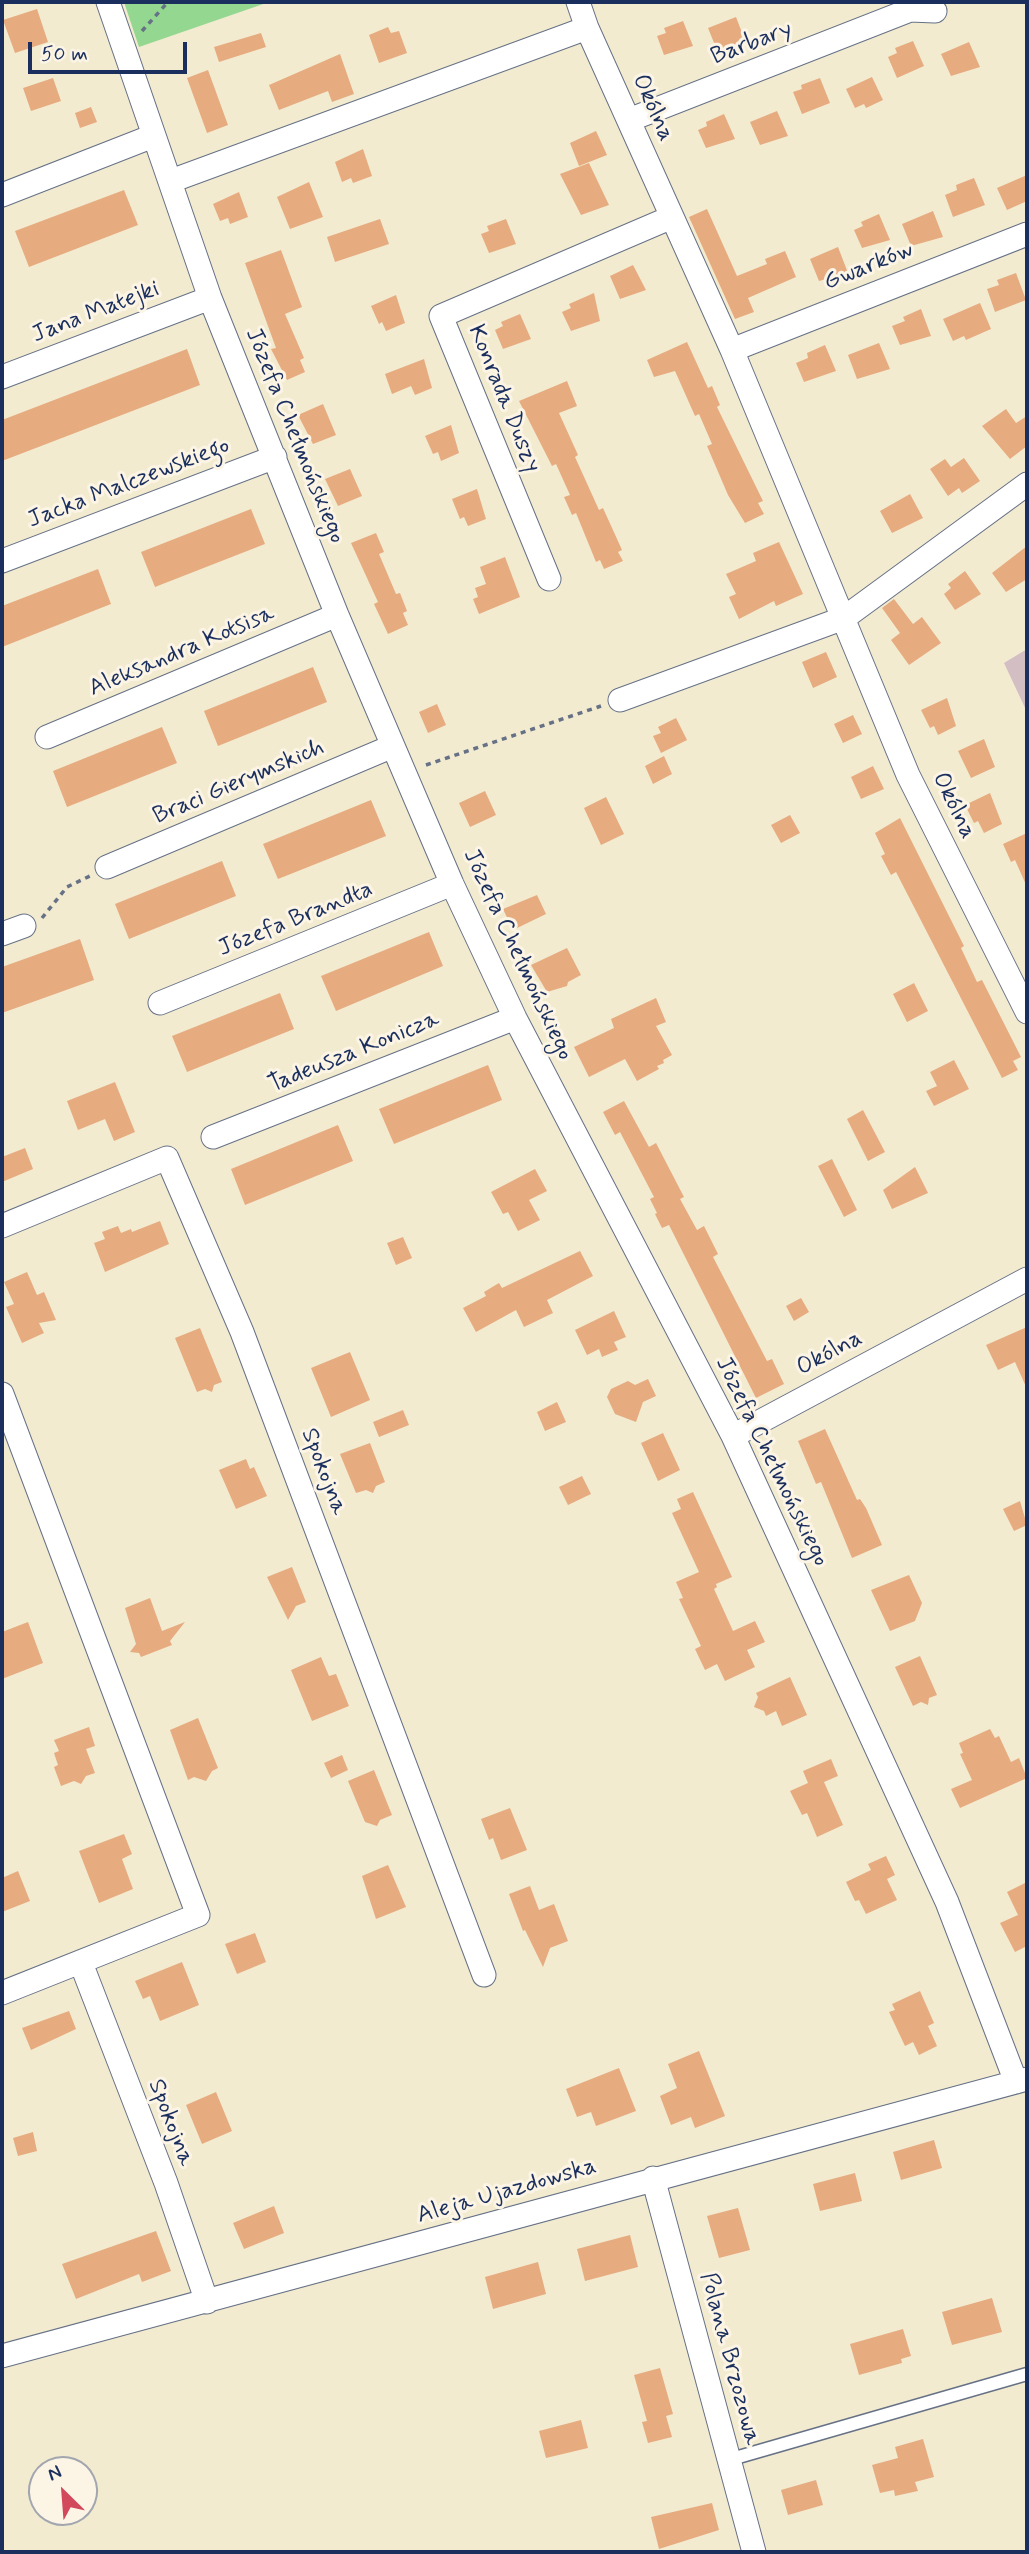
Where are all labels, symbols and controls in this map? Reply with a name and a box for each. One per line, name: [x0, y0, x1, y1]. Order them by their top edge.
street label: Barbary: [707, 15, 797, 73]
scale bar: [32, 28, 191, 72]
text: 50 m: [41, 40, 88, 68]
street label: Okólna: [625, 70, 679, 146]
street label: Gwarków: [820, 236, 918, 298]
street label: Jana Matejki: [28, 276, 164, 350]
street label: Konrada Duszy: [460, 321, 546, 477]
street label: Józefa Chełmońskiego: [238, 324, 350, 548]
street label: Jacka Malczewskiego: [24, 432, 234, 536]
street label: Aleksandra Kotsisa: [85, 600, 279, 704]
street label: Braci Gierymskich: [149, 734, 329, 832]
street label: Okólna: [925, 768, 981, 844]
street label: Józefa Chełmońskiego: [455, 845, 579, 1065]
street label: Józefa Brandta: [215, 876, 377, 964]
street label: Tadeusza Konicza: [264, 1006, 444, 1100]
street label: Okólna: [792, 1325, 868, 1383]
street label: Józefa Chełmońskiego: [708, 1352, 834, 1572]
street label: Spokojna: [293, 1425, 353, 1519]
street label: Spokojna: [140, 2076, 200, 2170]
street label: Aleja Ujazdowska: [414, 2153, 600, 2231]
street label: Polana Brzozowa: [692, 2270, 766, 2448]
north arrow: [28, 2456, 98, 2526]
text: N: [44, 2459, 66, 2487]

